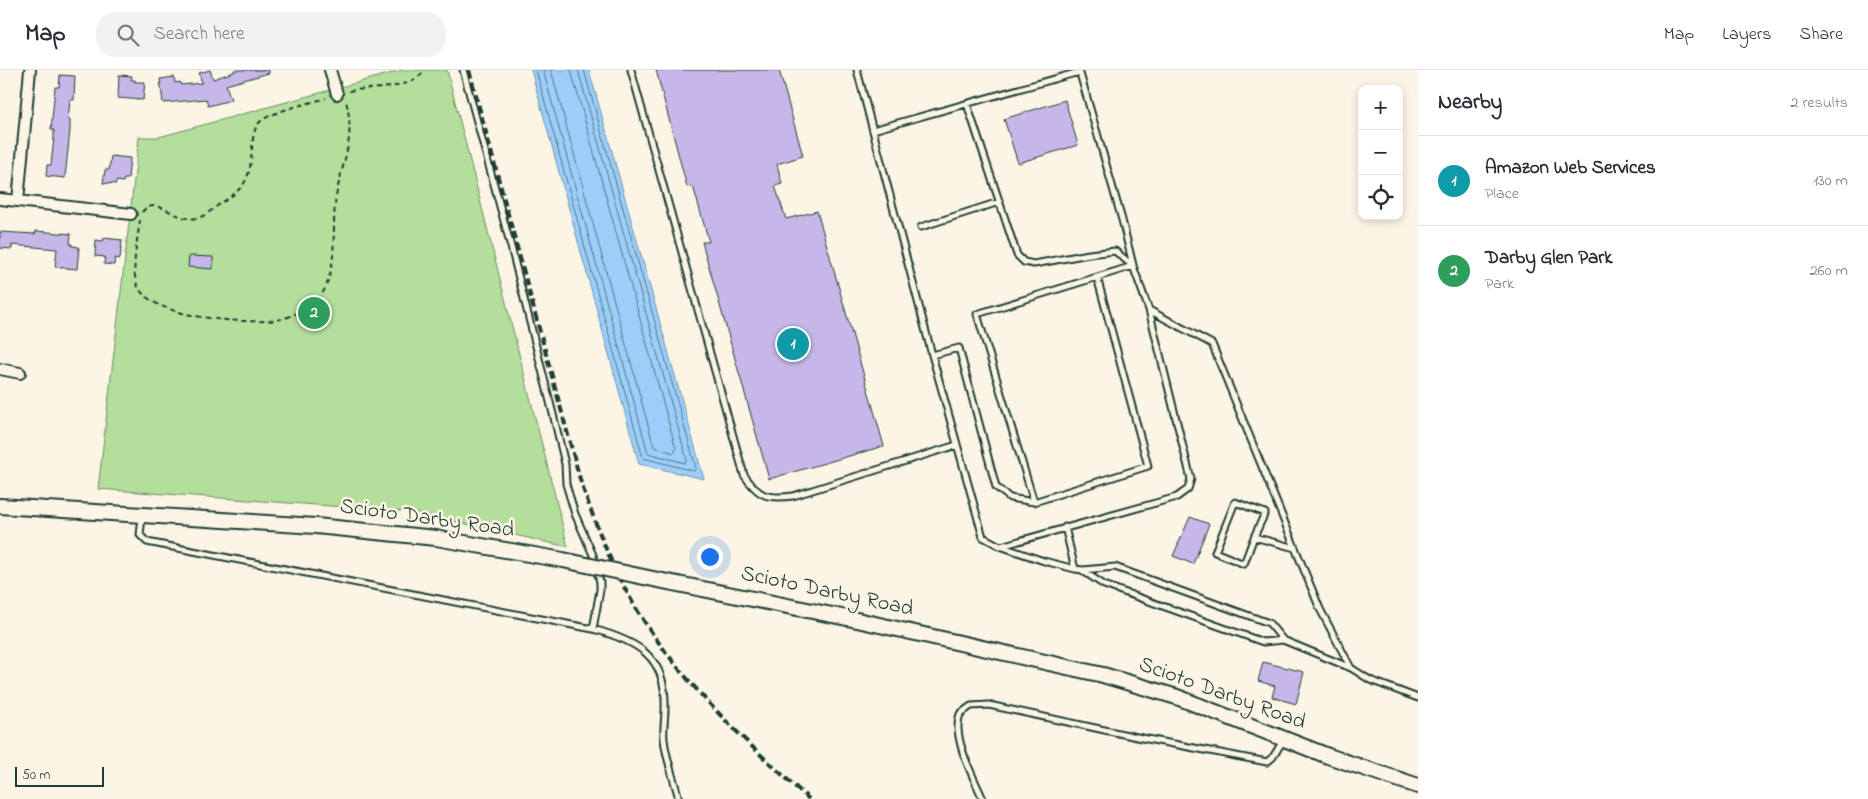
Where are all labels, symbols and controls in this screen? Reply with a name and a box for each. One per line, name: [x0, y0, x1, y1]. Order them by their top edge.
search box: [96, 12, 446, 57]
text: Map: [25, 17, 66, 52]
icon: search: [114, 21, 142, 49]
text: Search here: [154, 21, 245, 48]
text: Map: [1664, 22, 1694, 48]
text: Layers: [1722, 22, 1772, 48]
text: Share: [1800, 22, 1843, 48]
map controls: [1358, 85, 1403, 220]
button: +: [1358, 85, 1403, 130]
text: Nearby: [1438, 88, 1502, 118]
text: 2 results: [1790, 91, 1848, 115]
button: −: [1358, 130, 1403, 175]
text: Amazon Web Services: [1485, 155, 1656, 182]
text: 1: [1451, 169, 1457, 193]
text: 130 m: [1813, 169, 1848, 193]
button: locate: [1358, 175, 1403, 220]
text: Place: [1485, 182, 1519, 206]
text: Darby Glen Park: [1485, 245, 1613, 272]
text: 2: [1450, 259, 1458, 283]
text: 260 m: [1810, 259, 1848, 283]
text: Park: [1485, 272, 1514, 296]
pin: 2: [298, 294, 330, 332]
pin: 1: [777, 325, 809, 363]
street label: Scioto Darby Road: [338, 491, 516, 548]
your location: [697, 544, 723, 570]
street label: Scioto Darby Road: [738, 558, 916, 627]
street label: Scioto Darby Road: [1134, 649, 1310, 740]
scale bar: [15, 764, 104, 787]
text: 50 m: [22, 765, 50, 786]

